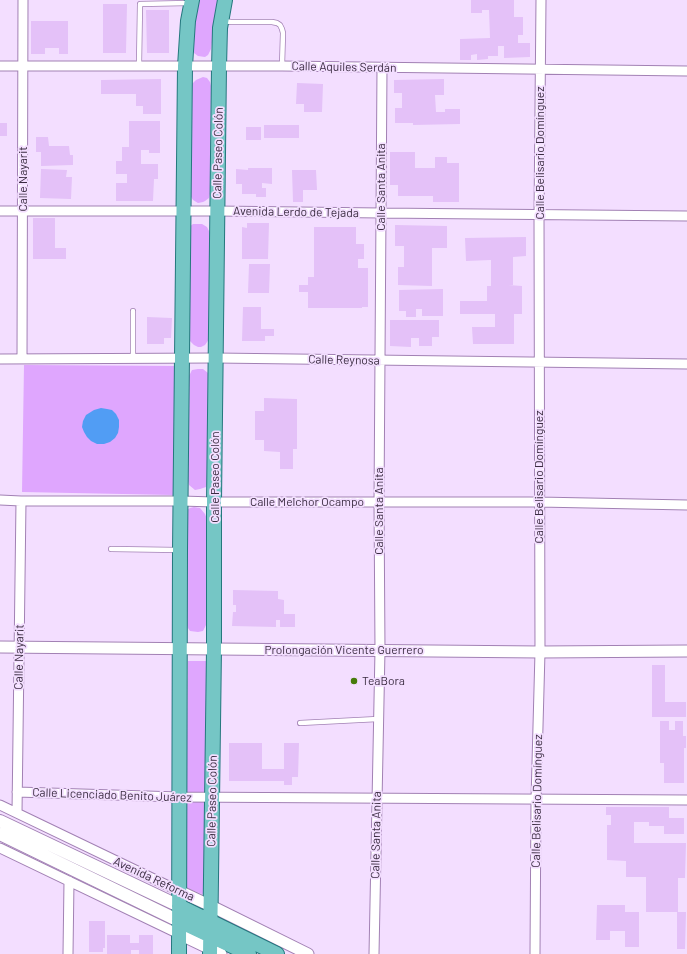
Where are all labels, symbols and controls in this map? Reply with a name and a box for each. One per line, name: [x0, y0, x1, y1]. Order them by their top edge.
street label: Calle Aquiles Serdán: [291, 59, 397, 75]
street label: Calle Belisario Domínguez: [533, 86, 547, 220]
street label: Calle Paseo Colón: [210, 107, 226, 199]
street label: Calle Santa Anita: [374, 143, 388, 231]
street label: Calle Nayarit: [16, 146, 30, 212]
street label: Avenida Lerdo de Tejada: [233, 204, 359, 220]
street label: Calle Reynosa: [308, 352, 380, 368]
street label: Calle Belisario Domínguez: [532, 410, 546, 544]
street label: Calle Paseo Colón: [208, 431, 222, 523]
street label: Calle Santa Anita: [372, 467, 386, 555]
street label: Calle Melchor Ocampo: [250, 495, 364, 509]
street label: Calle Nayarit: [11, 624, 27, 690]
street label: Prolongación Vicente Guerrero: [264, 643, 424, 657]
place label: TeaBora: [362, 674, 405, 688]
marker: TeaBora: [349, 676, 359, 686]
street label: Calle Belisario Domínguez: [529, 734, 545, 868]
street label: Calle Paseo Colón: [204, 755, 220, 847]
street label: Calle Licenciado Benito Juárez: [32, 785, 192, 805]
street label: Calle Santa Anita: [368, 791, 384, 879]
street label: Avenida Reforma: [111, 854, 197, 904]

